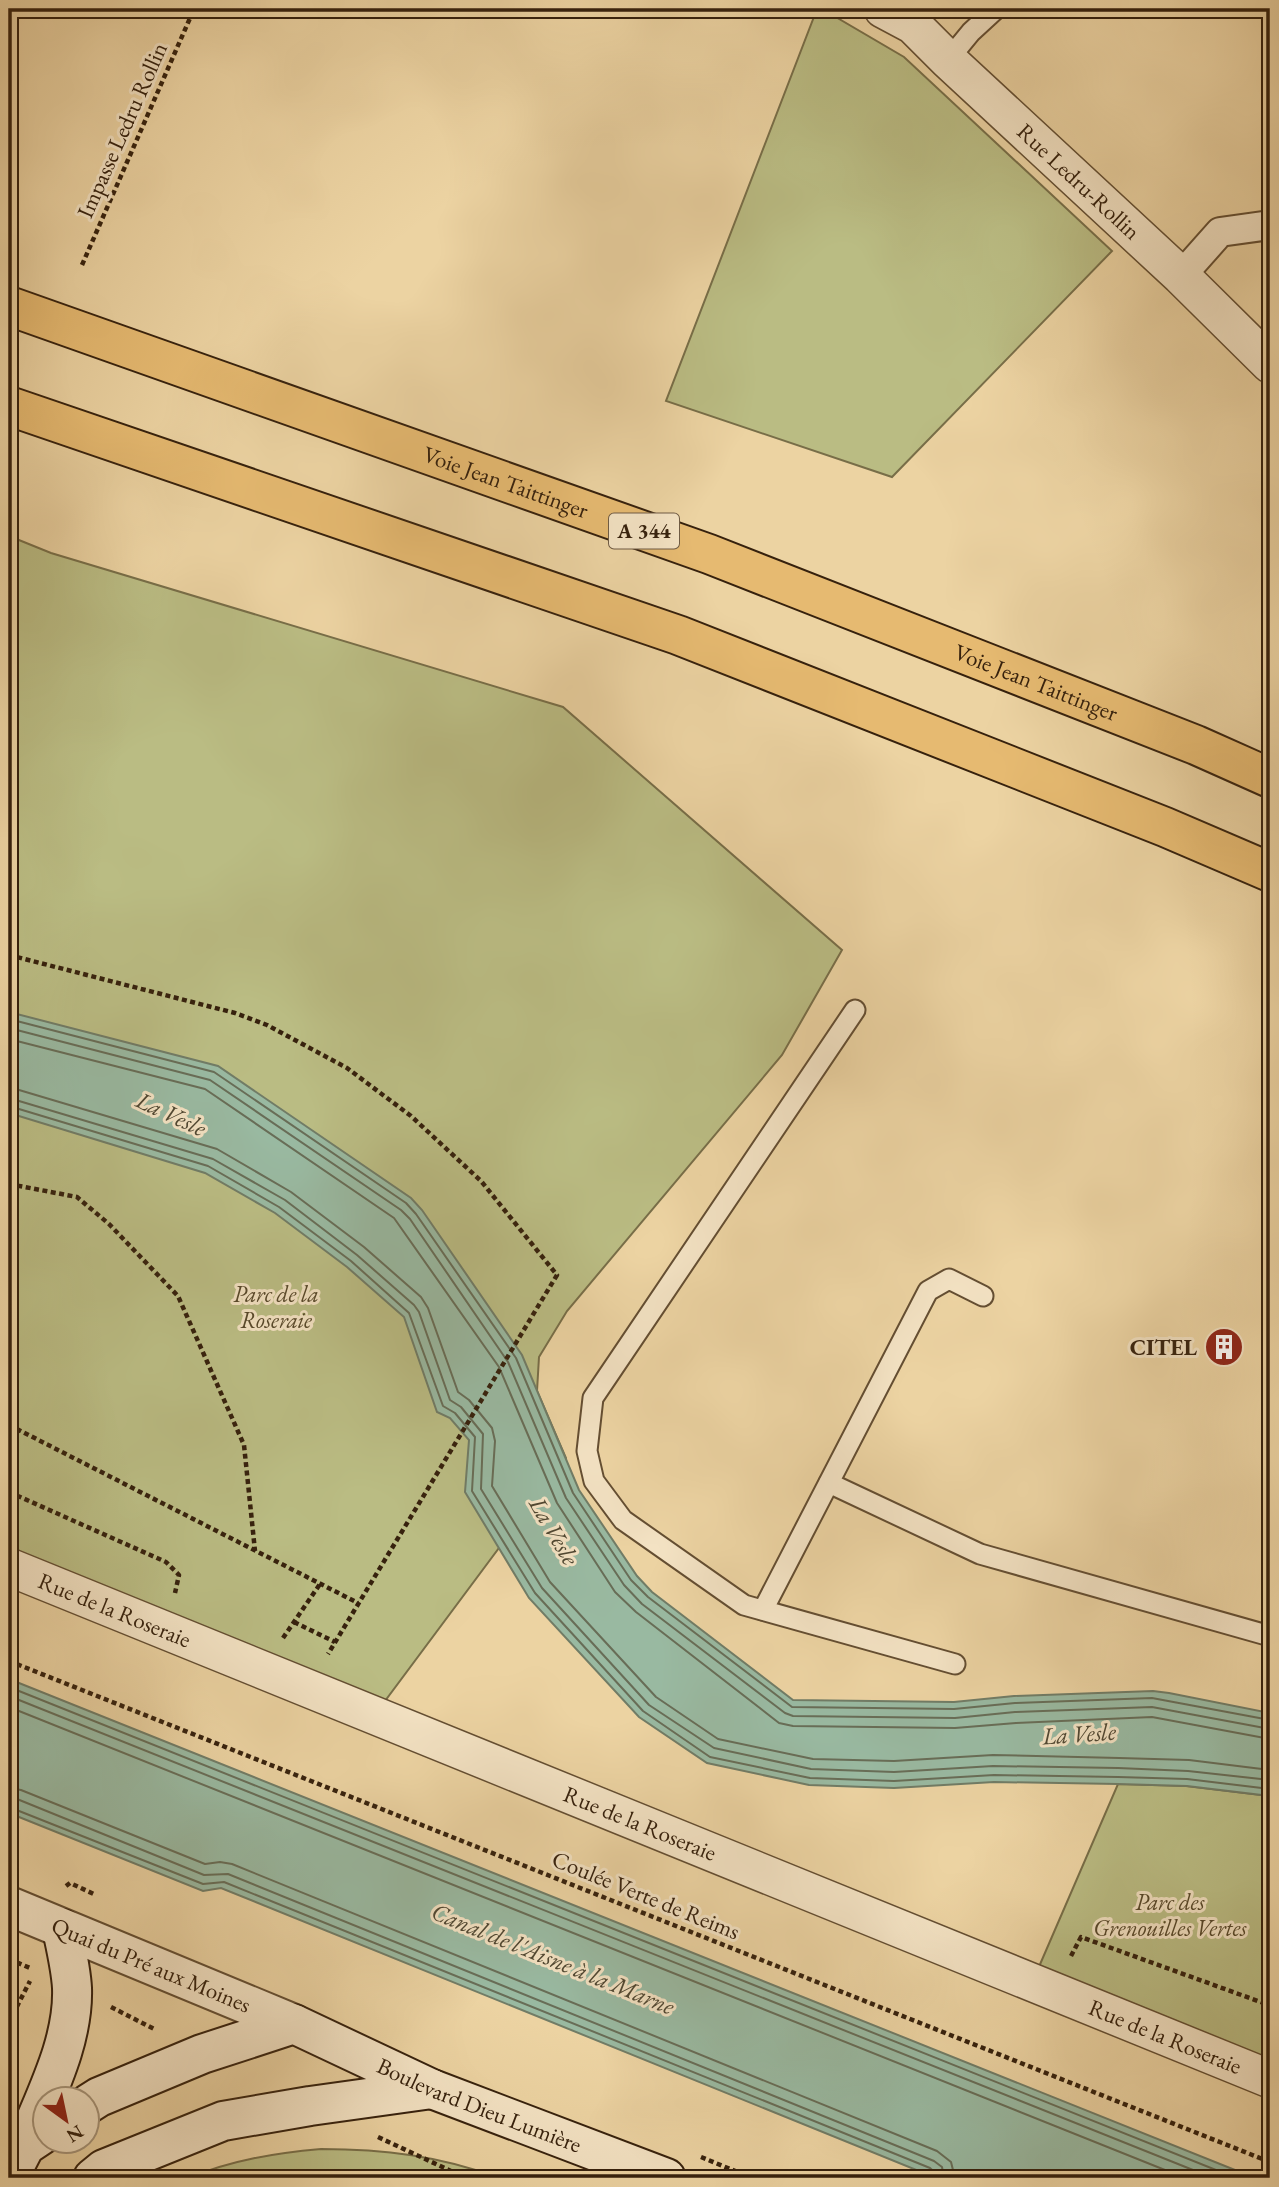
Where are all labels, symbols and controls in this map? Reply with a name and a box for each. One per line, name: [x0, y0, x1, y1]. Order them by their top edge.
street label: Impasse Ledru Rollin: [70, 37, 174, 223]
street label: Rue Ledru-Rollin: [1011, 117, 1147, 246]
street label: Voie Jean Taittinger: [419, 439, 593, 525]
road number: A 344: [609, 514, 679, 548]
street label: Voie Jean Taittinger: [950, 637, 1123, 728]
water label: La Vesle: [130, 1083, 212, 1144]
park label: Parc de la Roseraie: [233, 1279, 319, 1335]
building icon: CITEL: [1203, 1326, 1245, 1368]
place label: CITEL: [1130, 1332, 1198, 1362]
water label: La Vesle: [522, 1490, 587, 1571]
street label: Rue de la Roseraie: [34, 1565, 196, 1654]
water label: La Vesle: [1040, 1715, 1118, 1752]
street label: Rue de la Roseraie: [559, 1779, 721, 1868]
street label: Coulée Verte de Reims: [548, 1844, 744, 1946]
park label: Parc des Grenouilles Vertes: [1093, 1887, 1247, 1943]
water label: Canal de l'Aisne à la Marne: [427, 1896, 680, 2022]
street label: Quai du Pré aux Moines: [47, 1910, 256, 2020]
street label: Rue de la Roseraie: [1084, 1992, 1246, 2081]
street label: Boulevard Dieu Lumière: [372, 2050, 586, 2160]
north arrow: [32, 2086, 102, 2156]
text: N: [61, 2119, 88, 2149]

